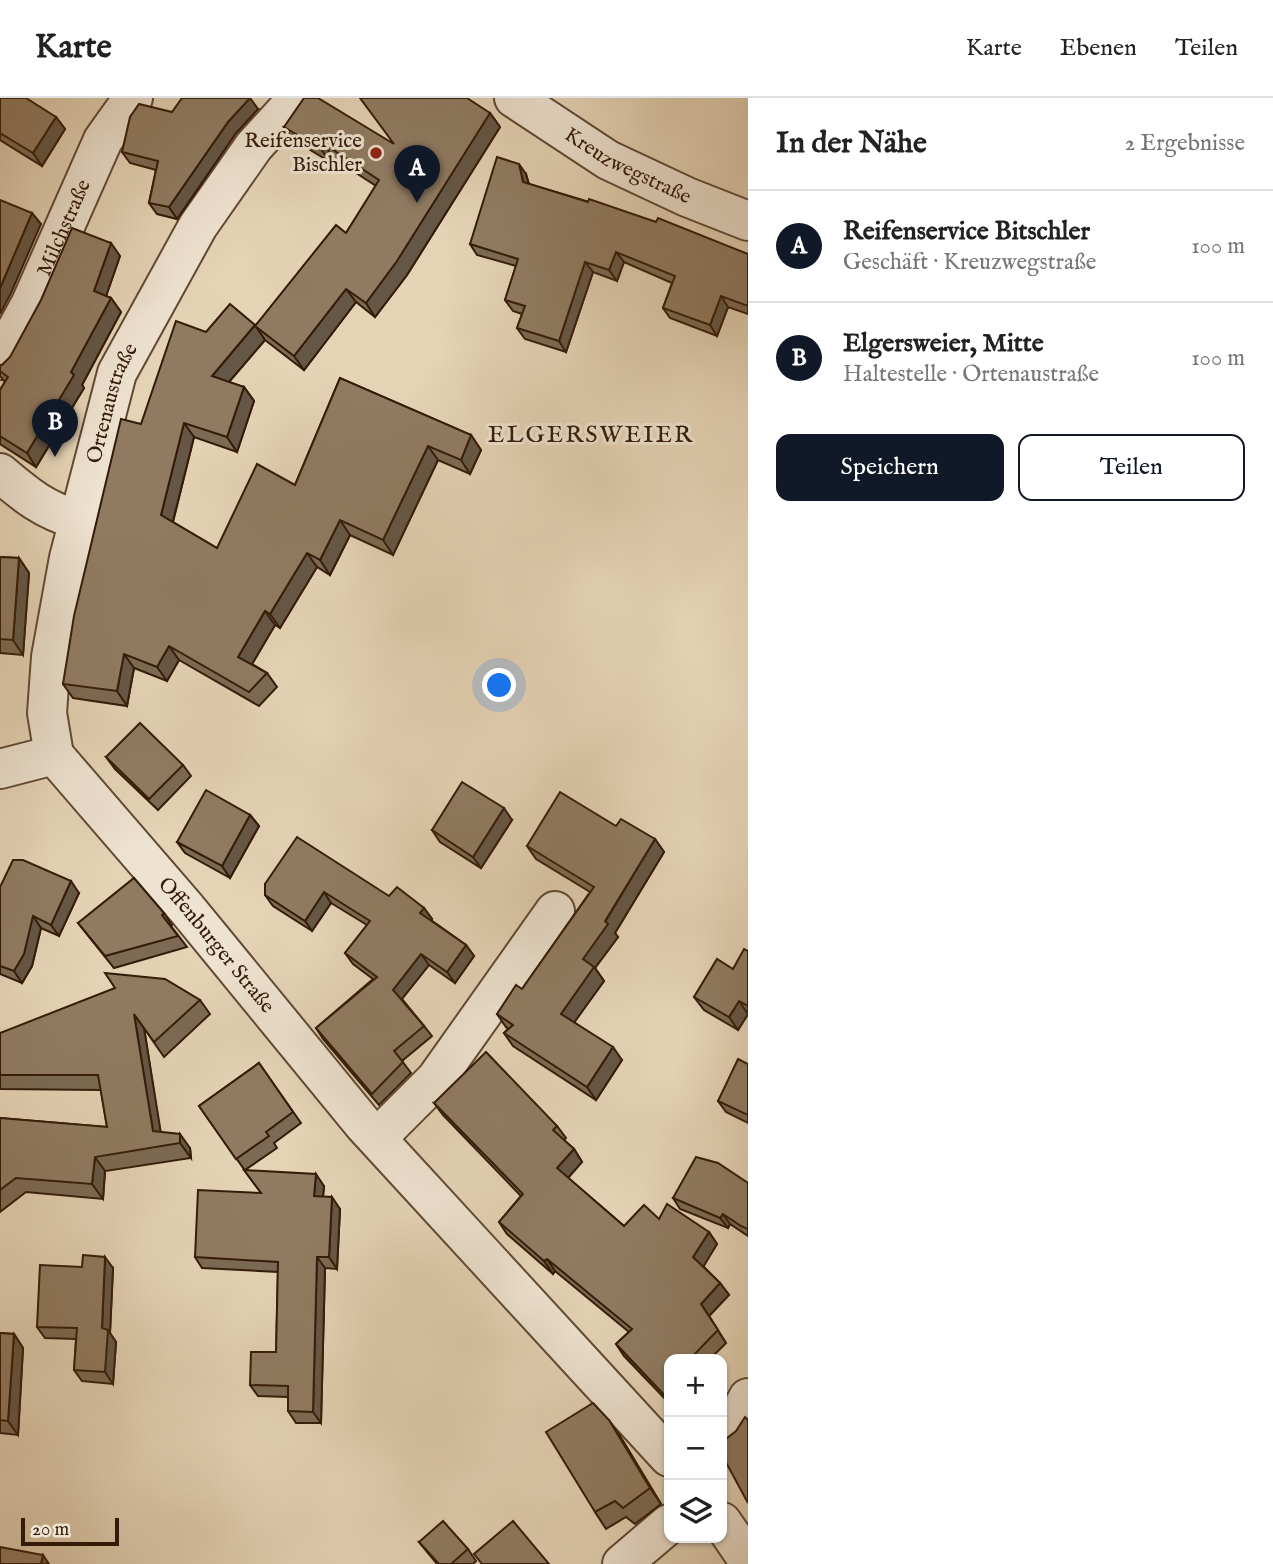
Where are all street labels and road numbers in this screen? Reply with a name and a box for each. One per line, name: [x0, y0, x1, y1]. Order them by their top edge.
street label: Kreuzwegstraße: [559, 121, 696, 211]
street label: Milchstraße: [31, 175, 98, 281]
street label: Ortenaustraße: [81, 338, 144, 466]
street label: Offenburger Straße: [152, 871, 281, 1019]

